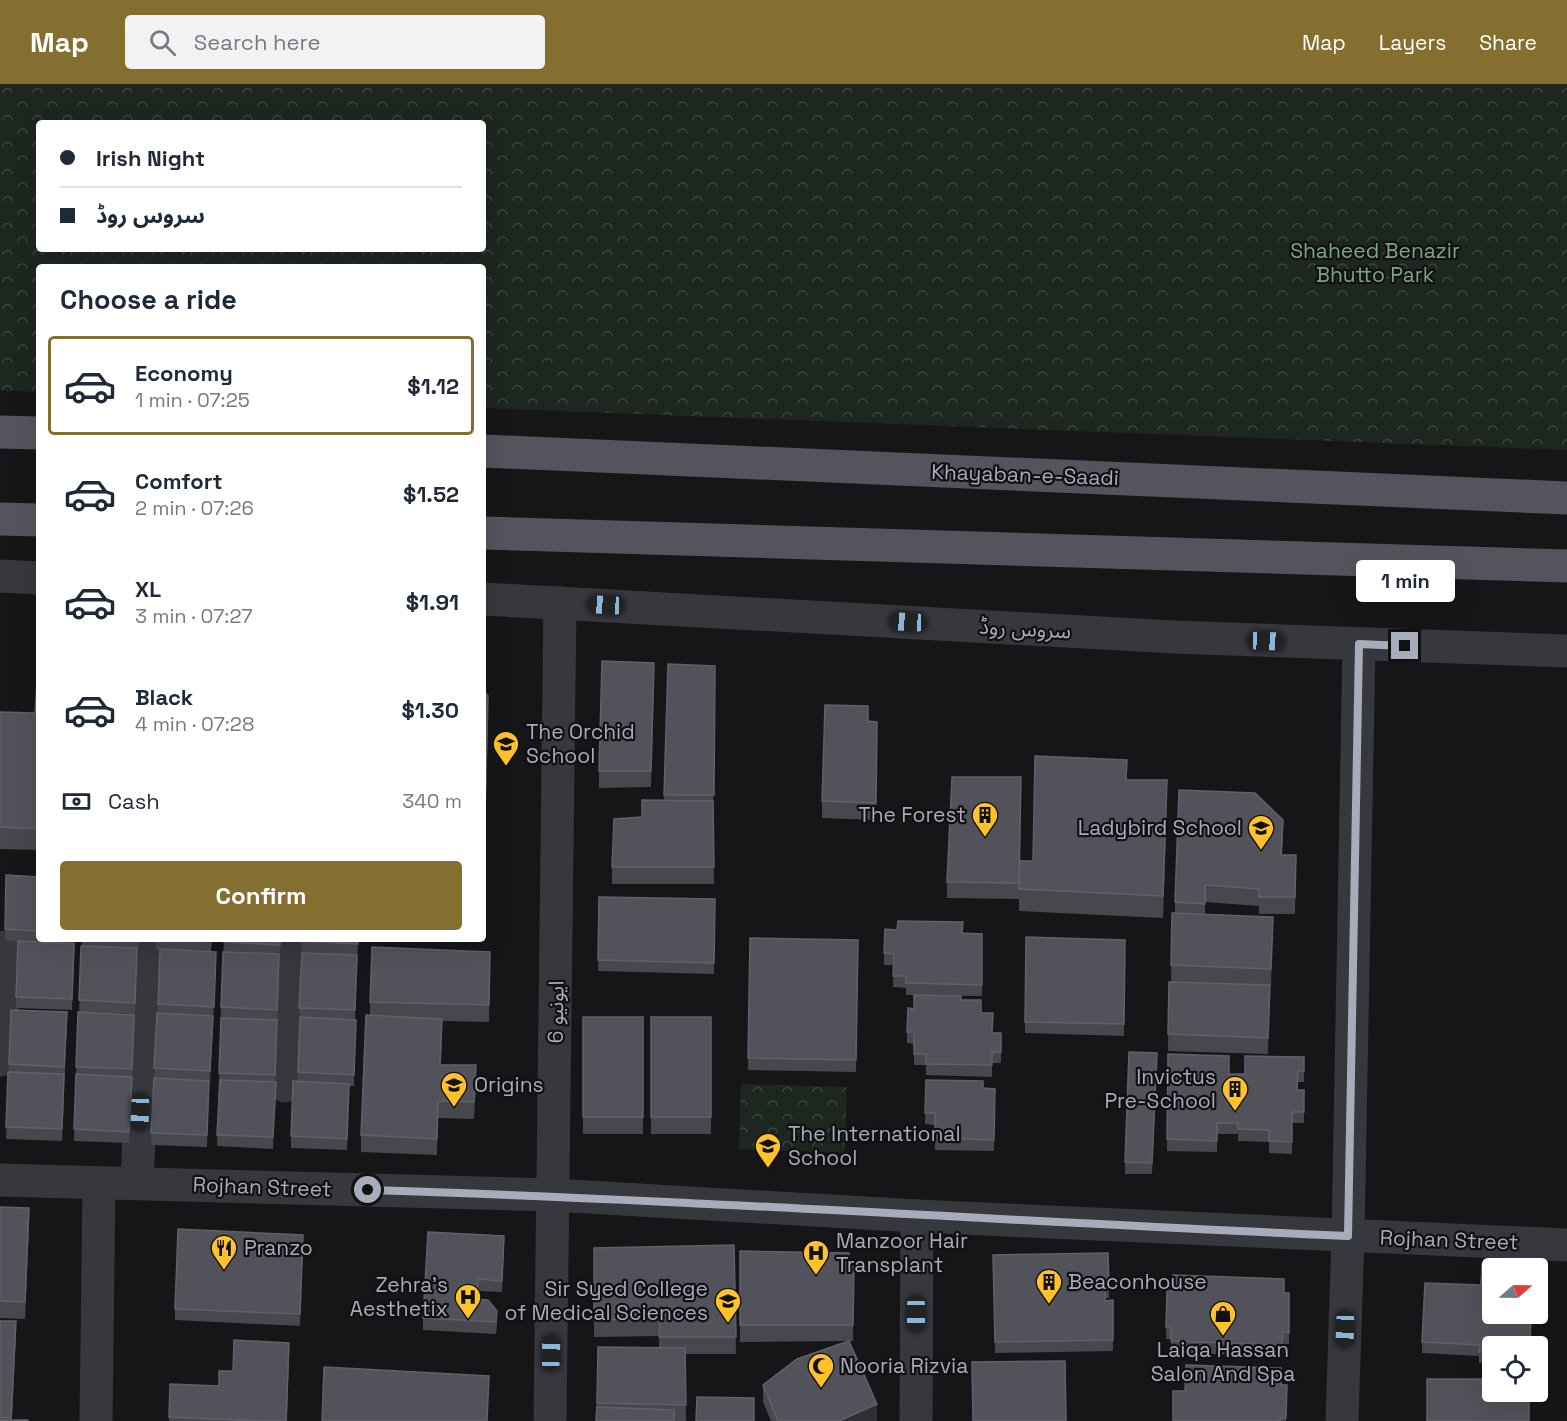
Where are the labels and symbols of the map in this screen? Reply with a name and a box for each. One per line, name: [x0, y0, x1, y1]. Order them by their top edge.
park label: Shaheed Benazir Bhutto Park: [1290, 237, 1460, 288]
street label: Khayaban-e-Saadi: [931, 458, 1119, 491]
callout: 1 min: [1356, 559, 1454, 601]
car: [588, 595, 624, 615]
car: [890, 612, 926, 632]
street label: سروس روڈ: [978, 613, 1072, 644]
car: [1248, 631, 1284, 651]
route end: [1391, 632, 1418, 659]
place label: The Orchid School: [526, 718, 635, 769]
school or university icon: The Orchid School: [491, 729, 521, 767]
building icon: The Forest: [970, 800, 1000, 838]
place label: The Forest: [858, 801, 966, 828]
school or university icon: Ladybird School: [1246, 813, 1276, 851]
place label: Ladybird School: [1078, 814, 1242, 841]
street label: ایونیو 6: [541, 980, 570, 1044]
place label: Invictus Pre-School: [1104, 1063, 1216, 1114]
school or university icon: Origins: [439, 1070, 469, 1108]
place label: Origins: [474, 1071, 544, 1098]
building icon: Invictus Pre-School: [1220, 1074, 1250, 1112]
car: [130, 1094, 150, 1130]
place label: The International School: [788, 1120, 961, 1171]
school or university icon: The International School: [753, 1131, 783, 1169]
street label: Rojhan Street: [192, 1171, 332, 1202]
route start: [354, 1176, 381, 1203]
street label: Rojhan Street: [1379, 1224, 1519, 1255]
place label: Manzoor Hair Transplant: [836, 1227, 968, 1278]
restaurant icon: Pranzo: [209, 1233, 239, 1271]
place label: Pranzo: [244, 1234, 313, 1261]
hospital icon: Manzoor Hair Transplant: [801, 1238, 831, 1276]
north arrow: [1482, 1258, 1548, 1324]
building icon: Beaconhouse: [1034, 1267, 1064, 1305]
place label: Beaconhouse: [1068, 1268, 1207, 1295]
place label: Zehra's Aesthetix: [350, 1271, 448, 1322]
place label: Sir Syed College of Medical Sciences: [504, 1275, 708, 1326]
hospital icon: Zehra's Aesthetix: [453, 1282, 483, 1320]
school or university icon: Sir Syed College of Medical Sciences: [713, 1286, 743, 1324]
car: [907, 1296, 925, 1332]
shop icon: Laiqa Hassan Salon And Spa: [1208, 1299, 1238, 1337]
car: [1335, 1311, 1355, 1347]
car: [542, 1335, 560, 1371]
place label: Laiqa Hassan Salon And Spa: [1151, 1336, 1295, 1387]
mosque icon: Nooria Rizvia: [806, 1351, 836, 1389]
place label: Nooria Rizvia: [840, 1352, 968, 1379]

